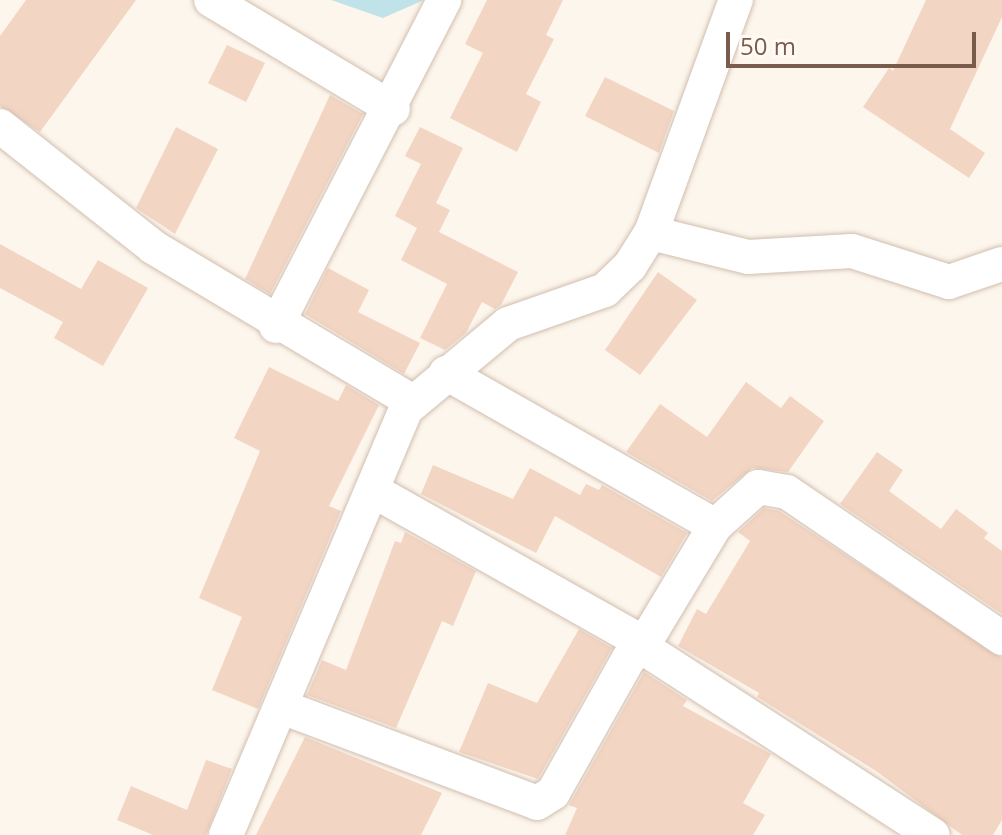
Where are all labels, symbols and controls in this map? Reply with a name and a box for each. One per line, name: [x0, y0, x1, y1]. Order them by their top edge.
scale bar: [730, 16, 980, 66]
text: 50 m: [740, 29, 796, 62]

